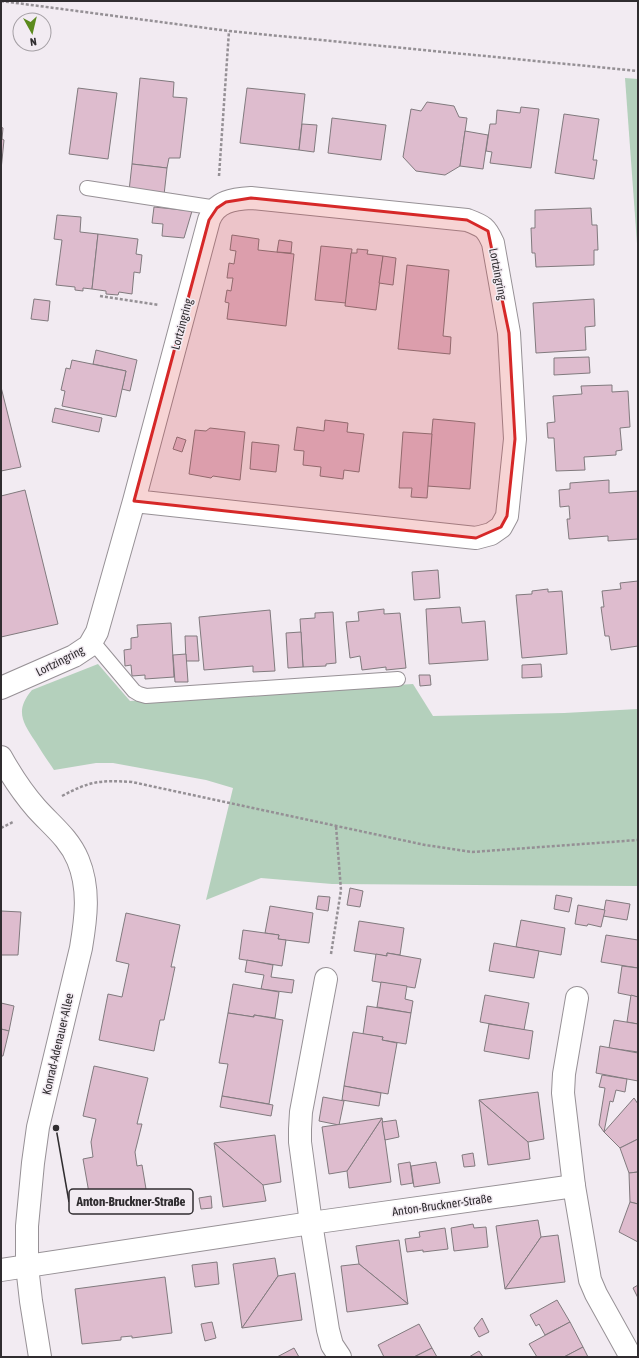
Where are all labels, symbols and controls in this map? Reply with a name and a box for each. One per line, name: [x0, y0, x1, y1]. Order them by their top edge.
north arrow: [12, 12, 52, 52]
text: N: [29, 36, 37, 48]
street label: Lortzingring: [486, 247, 510, 302]
street label: Lortzingring: [168, 296, 196, 351]
street label: Lortzingring: [33, 642, 87, 679]
street label: Konrad-Adenauer-Allee: [40, 992, 76, 1096]
callout: Anton-Bruckner-Straße: [69, 1189, 193, 1214]
street label: Anton-Bruckner-Straße: [391, 1191, 493, 1219]
text: Anton-Bruckner-Straße: [76, 1194, 186, 1209]

